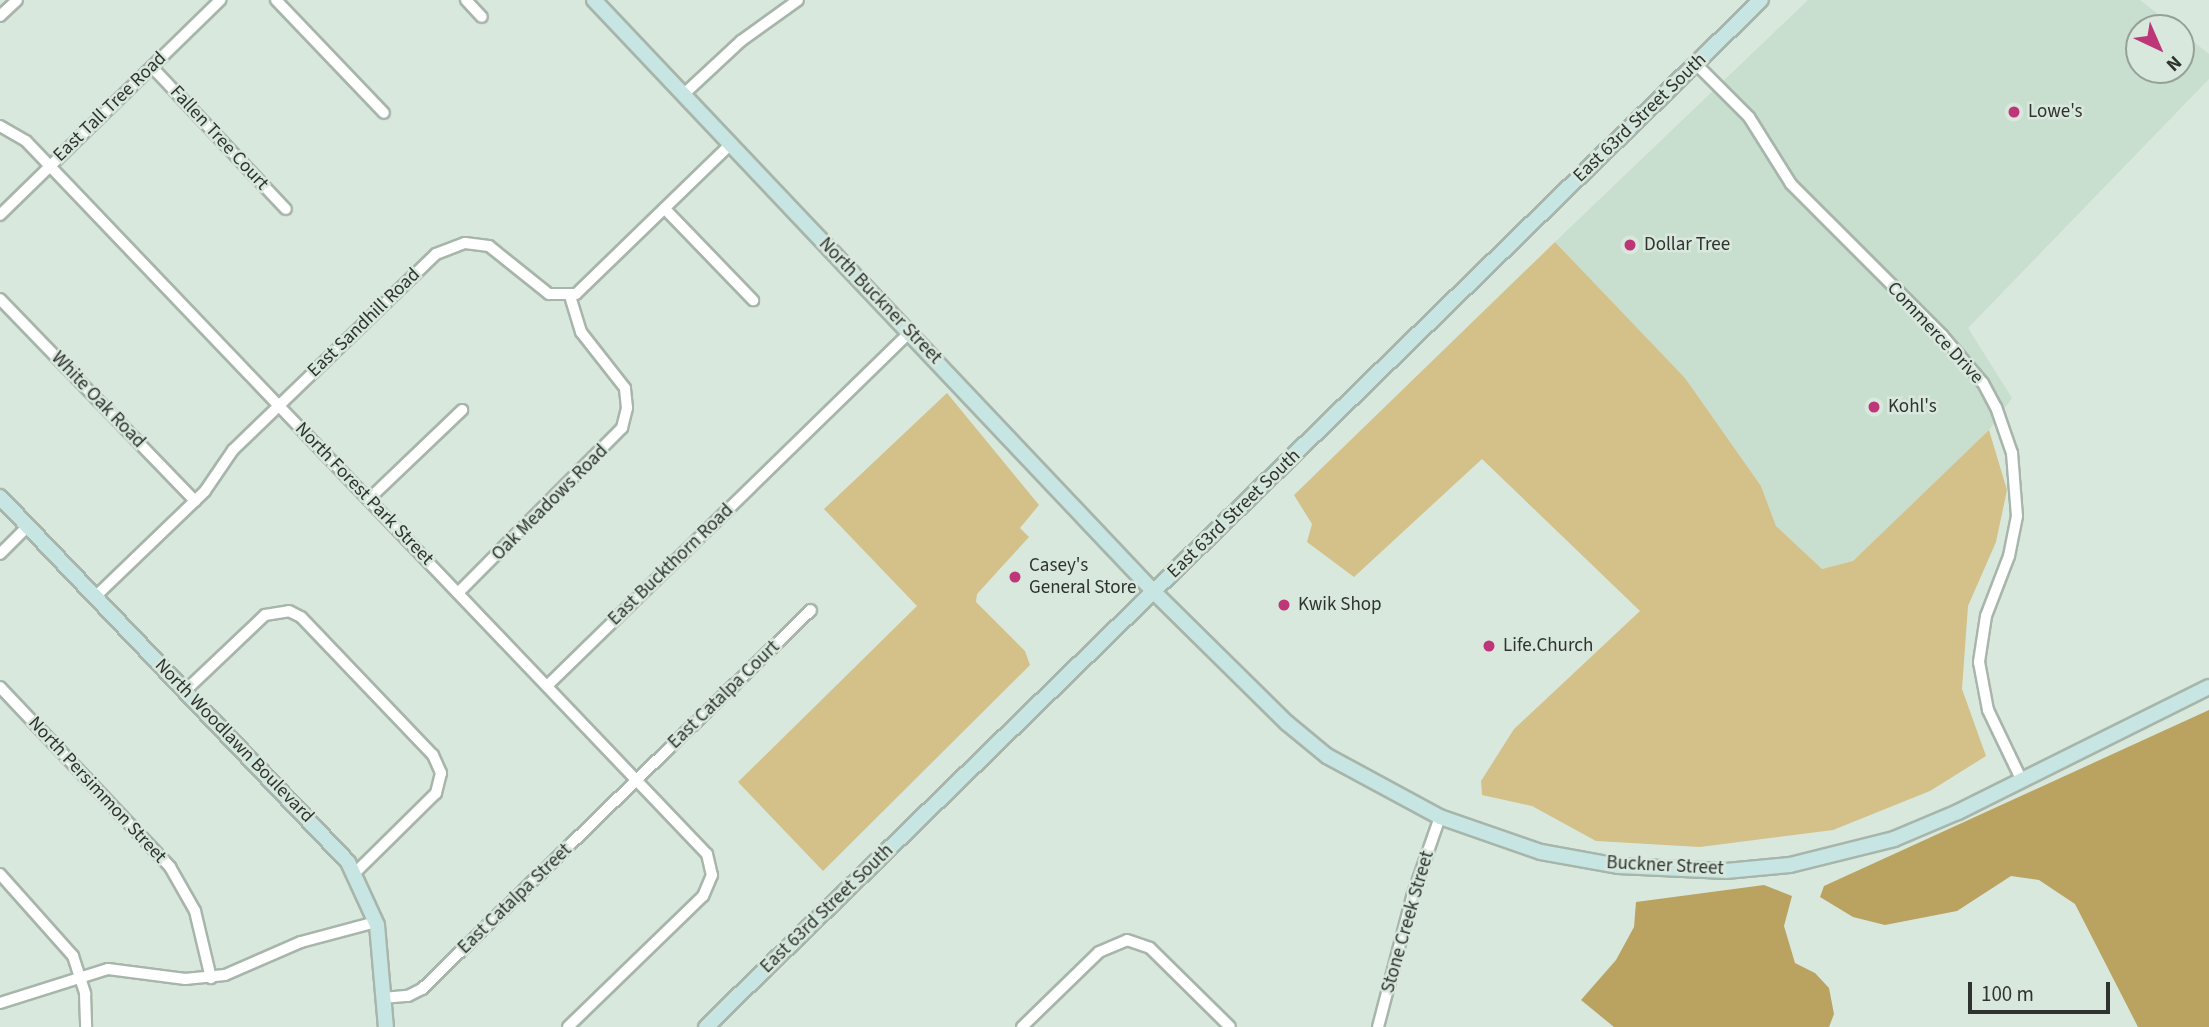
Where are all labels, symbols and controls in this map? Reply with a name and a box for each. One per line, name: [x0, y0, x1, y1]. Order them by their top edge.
north arrow: [2125, 14, 2195, 84]
street label: East Tall Tree Road: [49, 47, 171, 167]
street label: East 63rd Street South: [1569, 49, 1711, 187]
text: N: [2160, 49, 2187, 77]
street label: Fallen Tree Court: [165, 81, 273, 195]
place label: Lowe's: [2028, 101, 2083, 123]
marker: Lowe's: [2006, 104, 2022, 120]
street label: North Buckner Street: [814, 233, 946, 369]
place label: Dollar Tree: [1644, 234, 1730, 256]
marker: Dollar Tree: [1622, 237, 1638, 253]
street label: East Sandhill Road: [303, 264, 425, 382]
street label: Commerce Drive: [1882, 277, 1988, 389]
street label: White Oak Road: [46, 347, 150, 453]
place label: Kohl's: [1888, 396, 1937, 418]
marker: Kohl's: [1866, 399, 1882, 415]
street label: North Forest Park Street: [290, 418, 438, 570]
street label: Oak Meadows Road: [487, 440, 613, 566]
street label: East 63rd Street South: [1163, 445, 1305, 583]
street label: East Buckthorn Road: [604, 499, 738, 631]
place label: Casey's General Store: [1029, 555, 1136, 599]
marker: Casey's General Store: [1007, 569, 1023, 585]
place label: Kwik Shop: [1298, 594, 1382, 616]
marker: Kwik Shop: [1276, 597, 1292, 613]
place label: Life.Church: [1503, 635, 1593, 657]
street label: East Catalpa Court: [664, 636, 784, 754]
marker: Life.Church: [1481, 638, 1497, 654]
street label: North Woodlawn Boulevard: [150, 654, 318, 828]
street label: North Persimmon Street: [23, 712, 171, 868]
street label: East Catalpa Street: [453, 839, 577, 959]
street label: East 63rd Street South: [756, 840, 898, 978]
street label: Stone Creek Street: [1377, 848, 1439, 996]
street label: Buckner Street: [1606, 852, 1724, 880]
scale bar: [1971, 968, 2113, 1012]
text: 100 m: [1981, 979, 2034, 1009]

